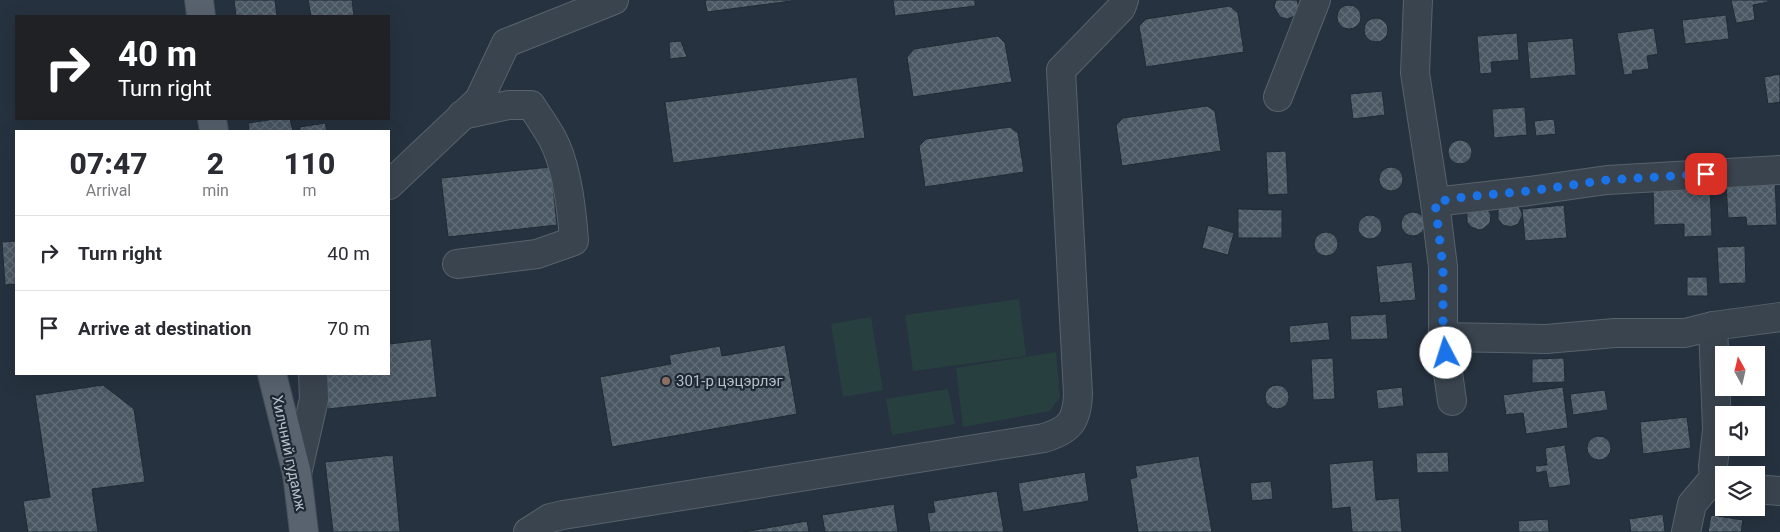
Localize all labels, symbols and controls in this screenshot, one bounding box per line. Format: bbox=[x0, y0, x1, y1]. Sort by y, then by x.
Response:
text: 40 m bbox=[118, 34, 197, 75]
icon: right bbox=[35, 35, 100, 100]
text: Turn right bbox=[118, 76, 212, 101]
text: 07:47 bbox=[70, 146, 148, 181]
text: 2 bbox=[207, 146, 224, 181]
text: 110 bbox=[283, 146, 335, 181]
pin bbox=[1685, 153, 1727, 195]
icon: arrive bbox=[1692, 160, 1720, 188]
text: Arrival bbox=[86, 181, 131, 200]
text: min bbox=[202, 181, 229, 200]
text: m bbox=[302, 181, 316, 200]
icon: right bbox=[35, 239, 63, 267]
text: Turn right bbox=[78, 242, 162, 265]
text: 40 m bbox=[327, 242, 370, 265]
icon: arrive bbox=[35, 314, 63, 342]
text: Arrive at destination bbox=[78, 317, 251, 340]
text: 70 m bbox=[327, 317, 370, 340]
position arrow bbox=[1419, 326, 1471, 378]
north arrow bbox=[1715, 346, 1765, 396]
map controls bbox=[1715, 346, 1765, 516]
place label: 301-р цэцэрлэг bbox=[676, 372, 784, 390]
marker: 301-р цэцэрлэг bbox=[660, 375, 672, 387]
street label: Хилчний гудамж bbox=[268, 394, 310, 513]
button: sound bbox=[1715, 406, 1765, 456]
button: layers bbox=[1715, 466, 1765, 516]

